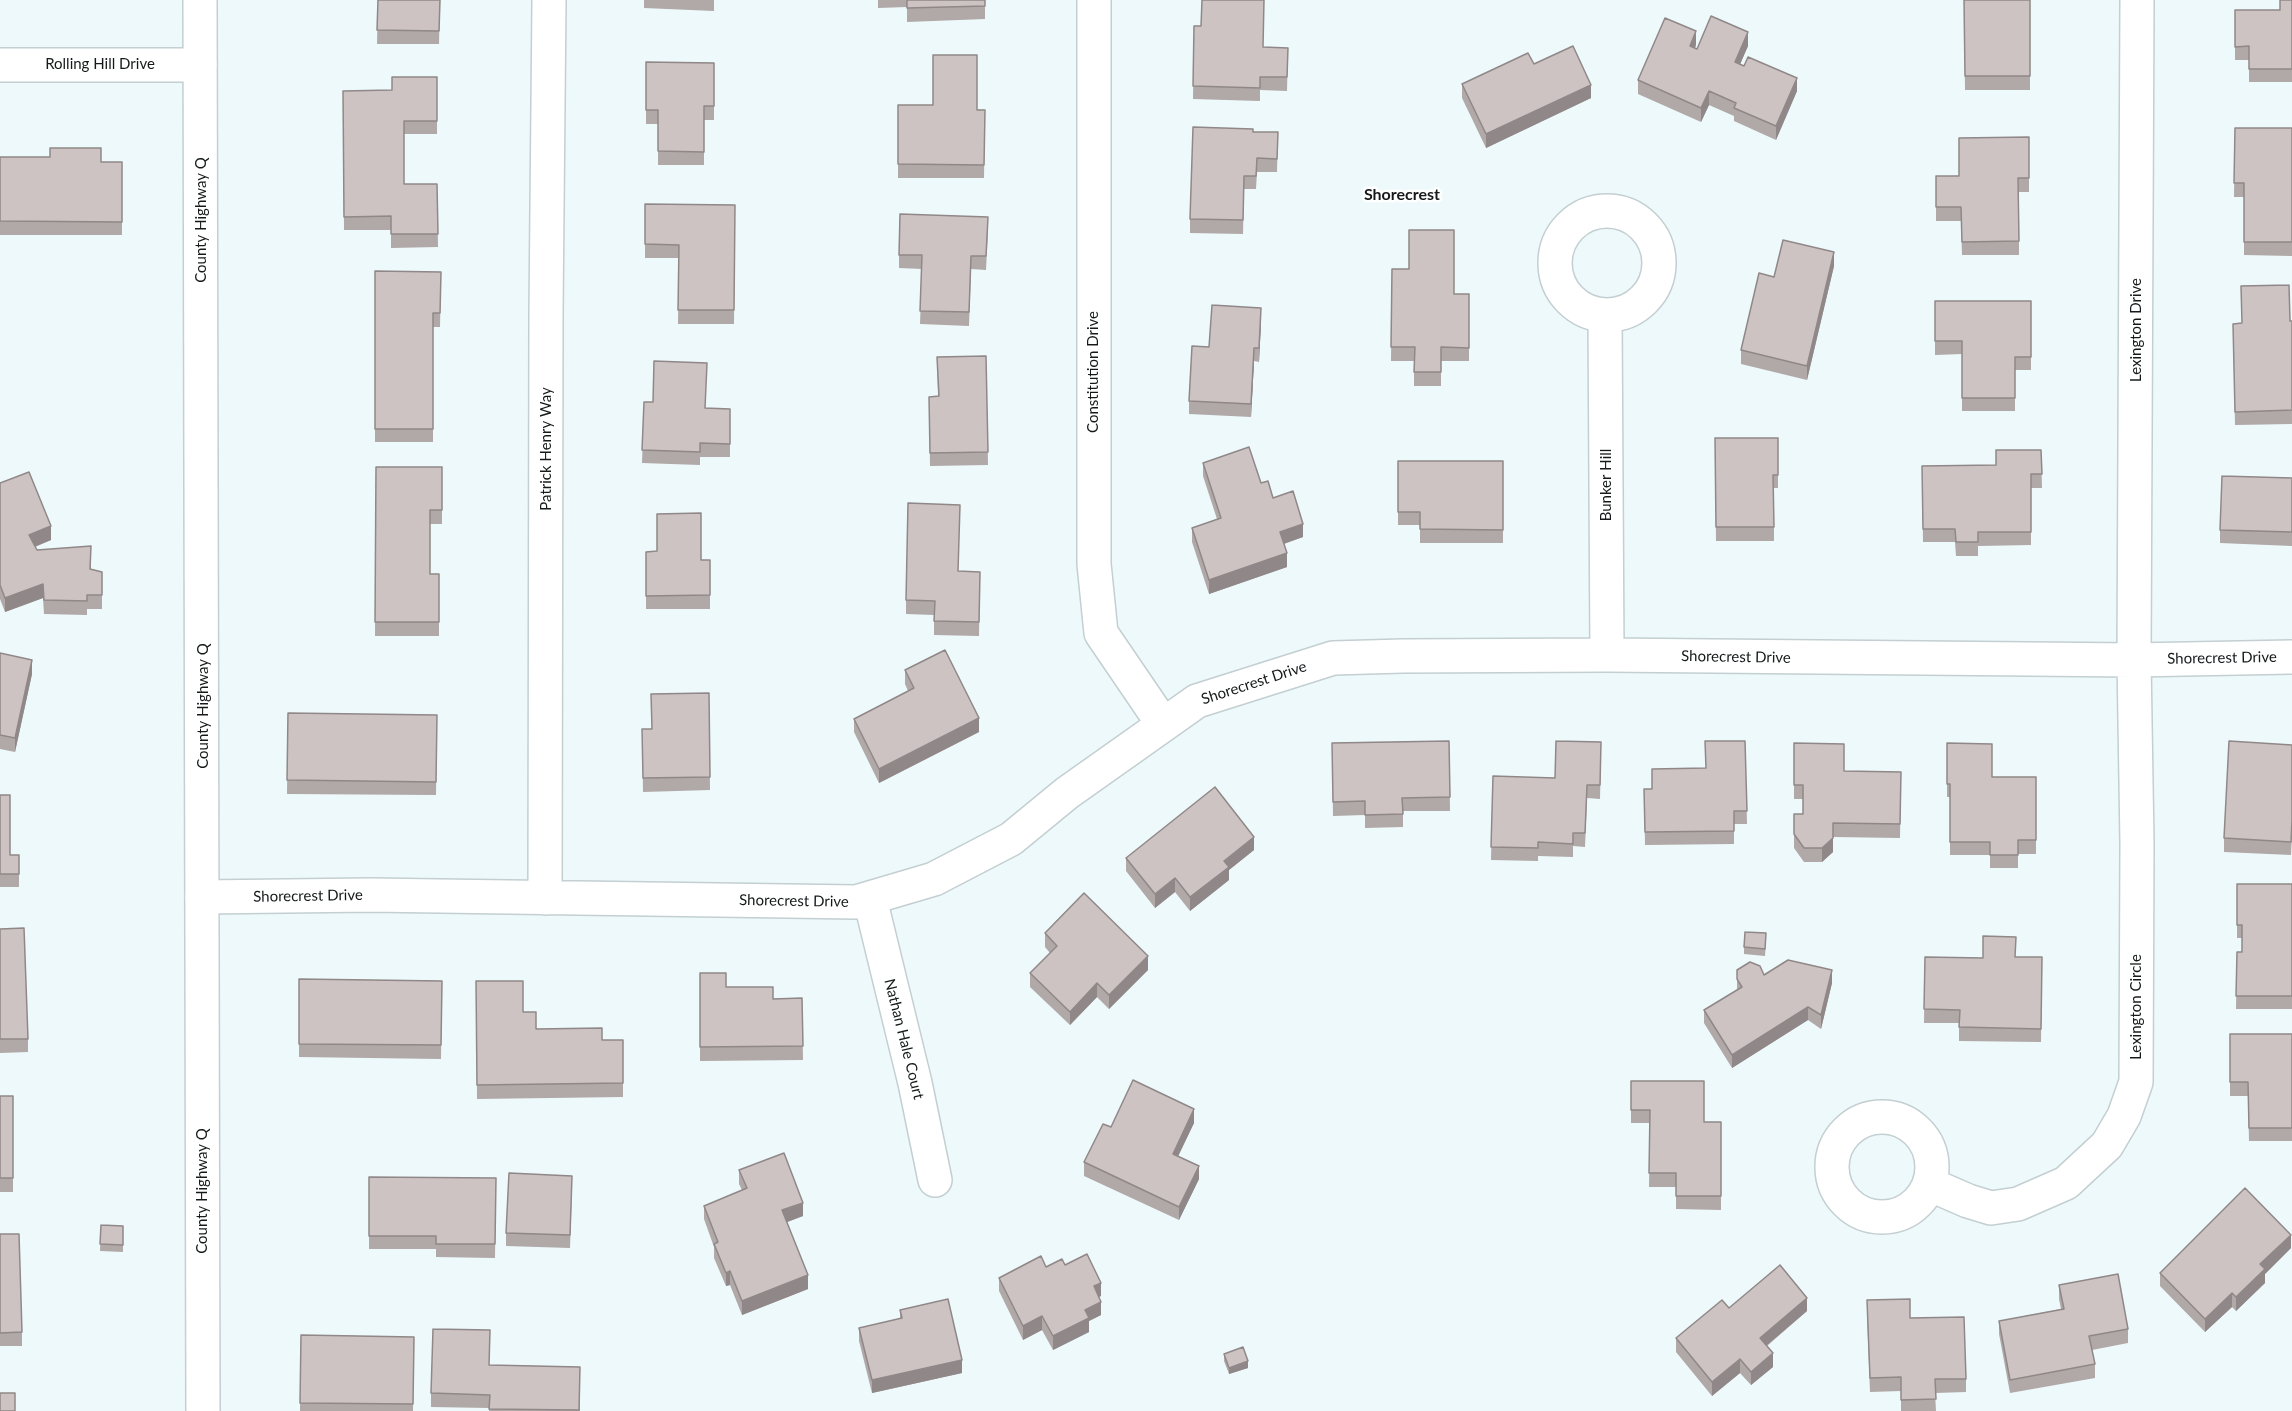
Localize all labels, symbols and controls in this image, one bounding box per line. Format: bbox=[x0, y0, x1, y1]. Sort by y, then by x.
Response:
street label: Rolling Hill Drive bbox=[45, 55, 155, 73]
street label: County Highway Q bbox=[192, 157, 210, 283]
district label: Shorecrest bbox=[1364, 185, 1440, 205]
street label: Lexington Drive bbox=[2127, 278, 2145, 382]
street label: Constitution Drive bbox=[1084, 311, 1102, 433]
street label: Patrick Henry Way bbox=[537, 387, 555, 511]
street label: Bunker Hill bbox=[1597, 449, 1615, 521]
street label: County Highway Q bbox=[194, 643, 212, 769]
street label: Shorecrest Drive bbox=[1681, 647, 1791, 667]
street label: Shorecrest Drive bbox=[2167, 648, 2277, 668]
street label: Shorecrest Drive bbox=[1199, 657, 1309, 709]
street label: Shorecrest Drive bbox=[253, 886, 363, 906]
street label: Shorecrest Drive bbox=[739, 891, 849, 911]
street label: Lexington Circle bbox=[2127, 954, 2145, 1060]
street label: Nathan Hale Court bbox=[880, 977, 928, 1101]
street label: County Highway Q bbox=[193, 1128, 211, 1254]

